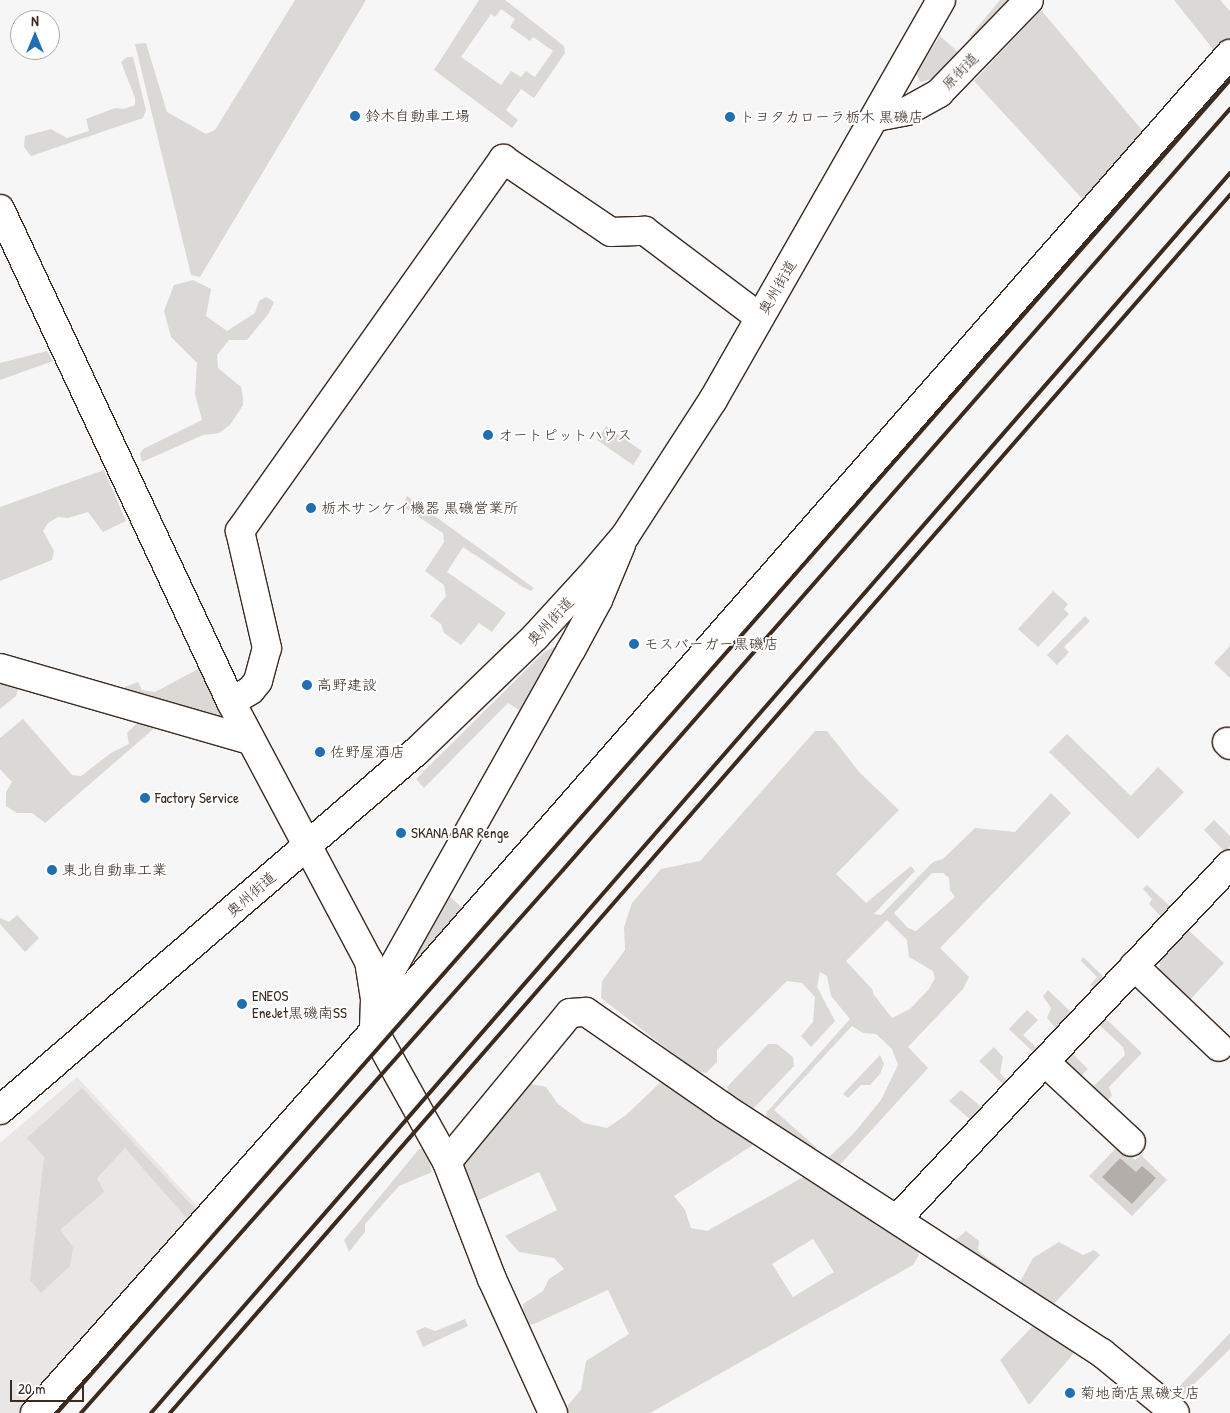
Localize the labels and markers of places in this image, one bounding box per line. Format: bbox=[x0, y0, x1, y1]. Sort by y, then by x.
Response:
place label: 鈴木自動車工場 bbox=[365, 107, 470, 125]
place label: トヨタカローラ栃木 黒磯店 bbox=[740, 108, 923, 126]
marker: 鈴木自動車工場 bbox=[349, 110, 361, 122]
marker: トヨタカローラ栃木 黒磯店 bbox=[724, 111, 736, 123]
place label: オートピットハウス bbox=[498, 426, 633, 444]
marker: オートピットハウス bbox=[482, 429, 494, 441]
place label: 栃木サンケイ機器 黒磯営業所 bbox=[321, 499, 519, 517]
marker: 栃木サンケイ機器 黒磯営業所 bbox=[305, 502, 317, 514]
place label: モスバーガー黒磯店 bbox=[644, 635, 779, 653]
marker: モスバーガー黒磯店 bbox=[628, 638, 640, 650]
place label: 高野建設 bbox=[317, 676, 377, 694]
marker: 高野建設 bbox=[301, 679, 313, 691]
place label: 佐野屋酒店 bbox=[330, 743, 405, 761]
marker: 佐野屋酒店 bbox=[314, 746, 326, 758]
place label: Factory Service bbox=[155, 789, 239, 807]
marker: Factory Service bbox=[139, 792, 151, 804]
place label: SKANA BAR Renge bbox=[411, 824, 509, 842]
marker: SKANA BAR Renge bbox=[395, 827, 407, 839]
place label: 東北自動車工業 bbox=[62, 861, 167, 879]
marker: 東北自動車工業 bbox=[46, 864, 58, 876]
place label: ENEOS EneJet黒磯南SS bbox=[252, 986, 347, 1021]
marker: ENEOS EneJet黒磯南SS bbox=[236, 998, 248, 1010]
place label: 菊地商店黒磯支店 bbox=[1080, 1384, 1200, 1402]
marker: 菊地商店黒磯支店 bbox=[1064, 1387, 1076, 1399]

